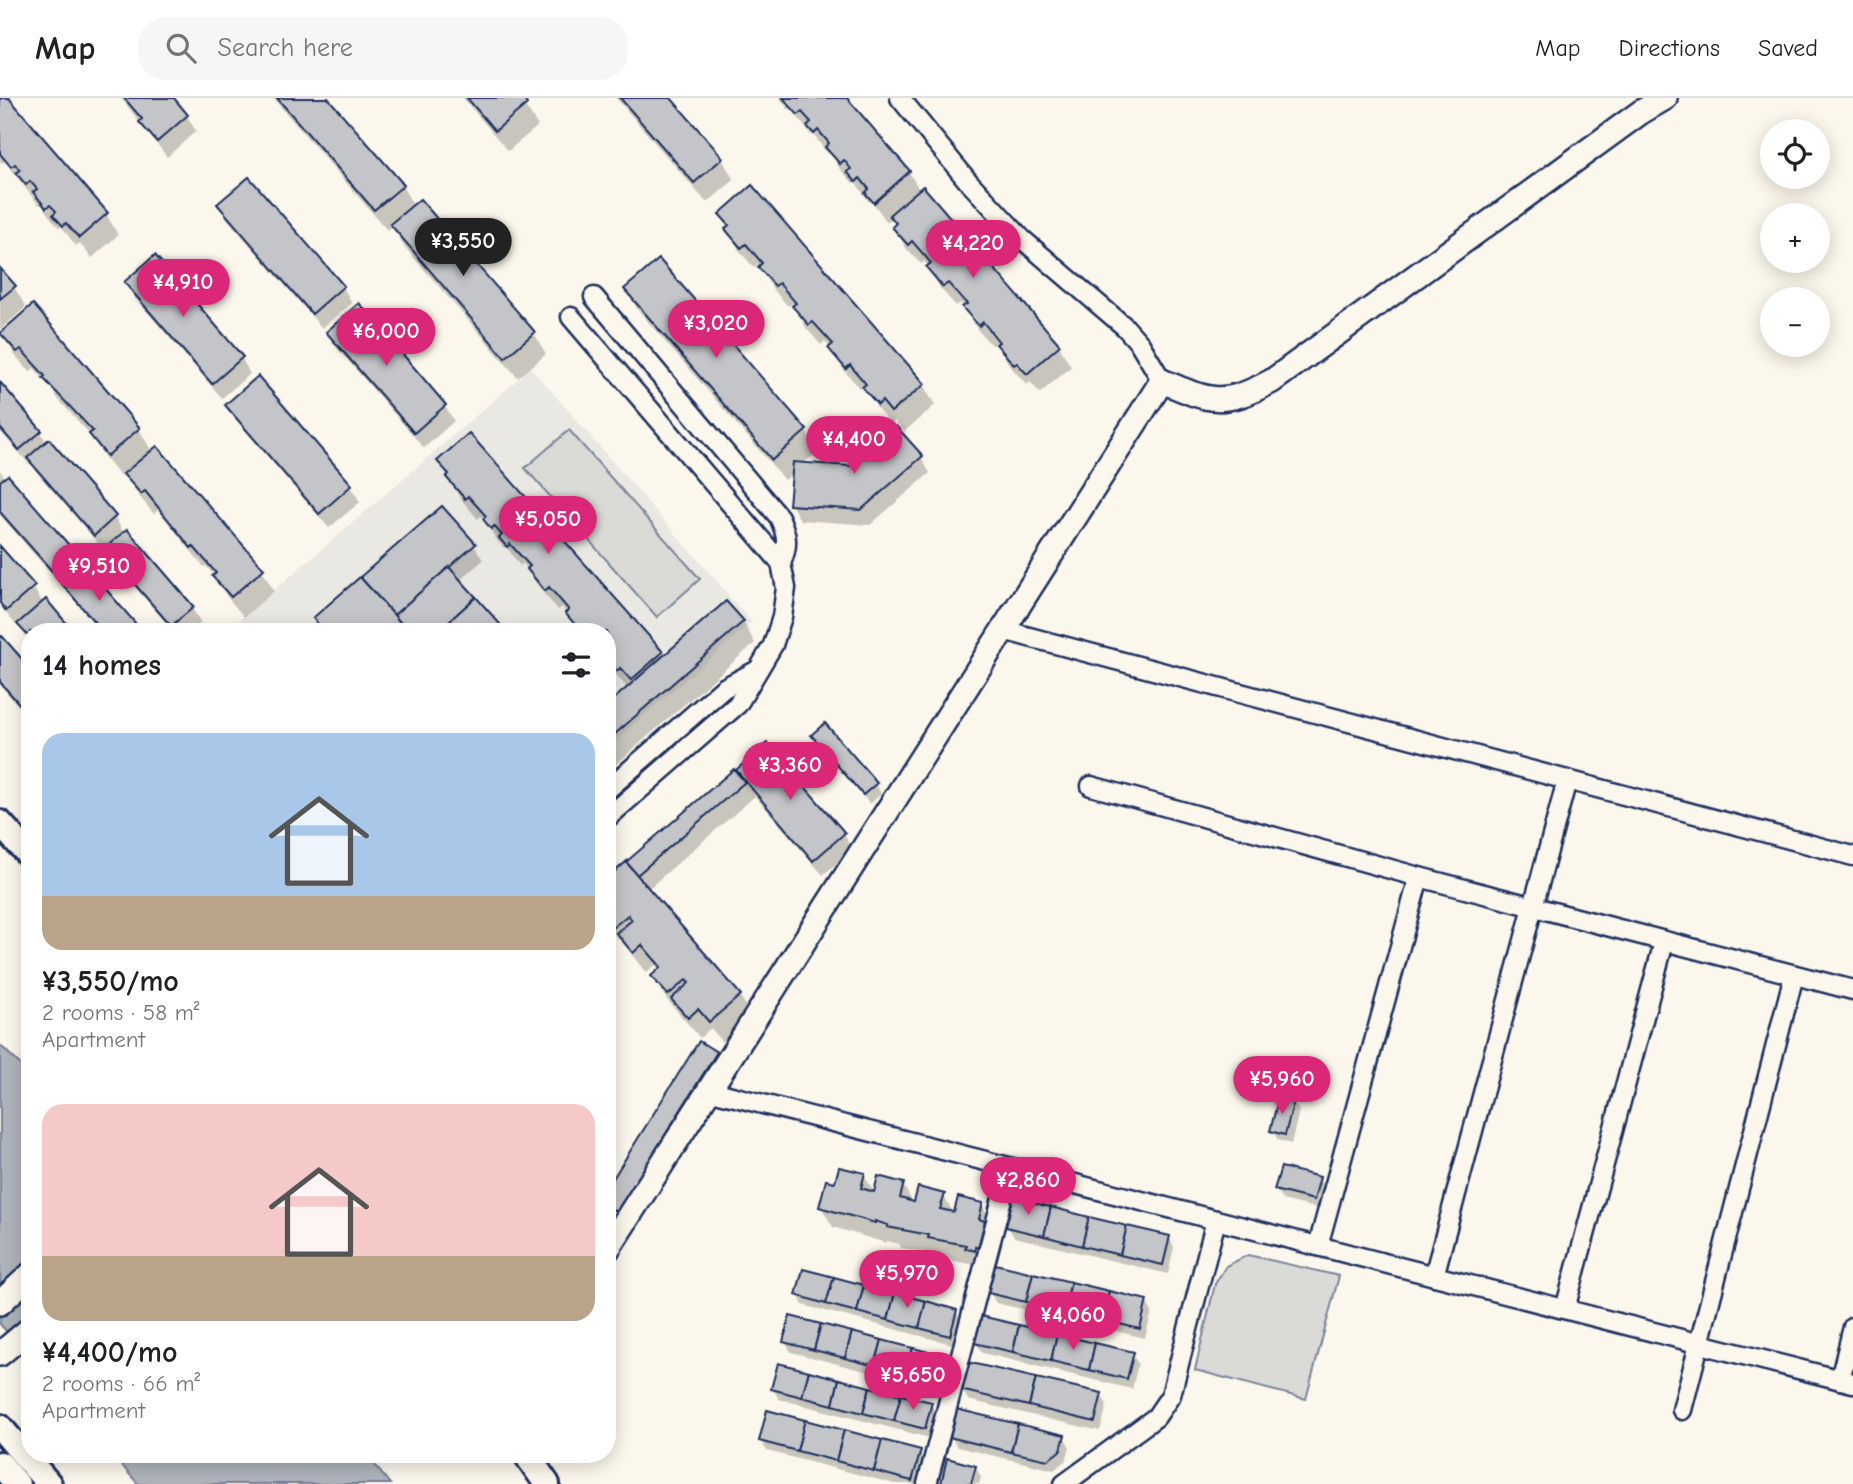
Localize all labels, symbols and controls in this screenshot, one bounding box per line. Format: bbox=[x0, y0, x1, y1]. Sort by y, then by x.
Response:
search box bbox=[138, 17, 628, 80]
text: Map bbox=[35, 29, 96, 67]
icon: search bbox=[162, 29, 200, 67]
text: Search here bbox=[218, 33, 353, 63]
text: Map bbox=[1535, 34, 1581, 62]
text: Directions bbox=[1619, 34, 1720, 62]
text: Saved bbox=[1758, 34, 1818, 62]
map controls bbox=[1760, 119, 1830, 357]
button: locate bbox=[1760, 119, 1830, 189]
button: + bbox=[1760, 203, 1830, 273]
pin: ¥3,550 bbox=[406, 218, 520, 278]
pin: ¥4,220 bbox=[916, 220, 1030, 280]
text: ¥3,550 bbox=[431, 227, 495, 254]
text: ¥4,220 bbox=[942, 229, 1004, 256]
pin: ¥4,910 bbox=[126, 260, 240, 319]
text: ¥4,910 bbox=[153, 268, 213, 295]
button: − bbox=[1760, 287, 1830, 357]
pin: ¥3,020 bbox=[659, 300, 773, 360]
pin: ¥6,000 bbox=[329, 308, 443, 368]
text: ¥3,020 bbox=[684, 309, 748, 336]
text: ¥6,000 bbox=[352, 317, 420, 344]
pin: ¥4,400 bbox=[797, 416, 911, 476]
text: ¥4,400 bbox=[822, 425, 886, 452]
pin: ¥5,050 bbox=[491, 496, 605, 556]
text: ¥5,050 bbox=[515, 505, 581, 532]
pin: ¥9,510 bbox=[42, 544, 156, 603]
text: ¥9,510 bbox=[68, 552, 130, 579]
icon: filters bbox=[557, 646, 595, 684]
text: 14 homes bbox=[42, 648, 161, 683]
pin: ¥3,360 bbox=[733, 742, 847, 802]
text: ¥3,360 bbox=[758, 751, 822, 778]
icon: home bbox=[256, 778, 382, 904]
text: ¥3,550/mo bbox=[42, 964, 179, 999]
text: 2 rooms · 58 m² bbox=[42, 999, 200, 1026]
text: Apartment bbox=[42, 1026, 145, 1053]
pin: ¥5,960 bbox=[1225, 1056, 1339, 1116]
text: ¥5,960 bbox=[1249, 1065, 1315, 1092]
icon: home bbox=[256, 1149, 382, 1275]
pin: ¥2,860 bbox=[971, 1158, 1085, 1217]
text: ¥2,860 bbox=[996, 1166, 1060, 1193]
pin: ¥5,970 bbox=[850, 1250, 964, 1310]
text: ¥5,970 bbox=[875, 1259, 939, 1286]
pin: ¥4,060 bbox=[1016, 1292, 1130, 1352]
text: ¥4,060 bbox=[1041, 1301, 1105, 1328]
text: ¥4,400/mo bbox=[42, 1335, 177, 1370]
pin: ¥5,650 bbox=[856, 1352, 970, 1412]
text: ¥5,650 bbox=[880, 1361, 946, 1388]
text: 2 rooms · 66 m² bbox=[42, 1370, 200, 1397]
text: Apartment bbox=[42, 1397, 145, 1424]

